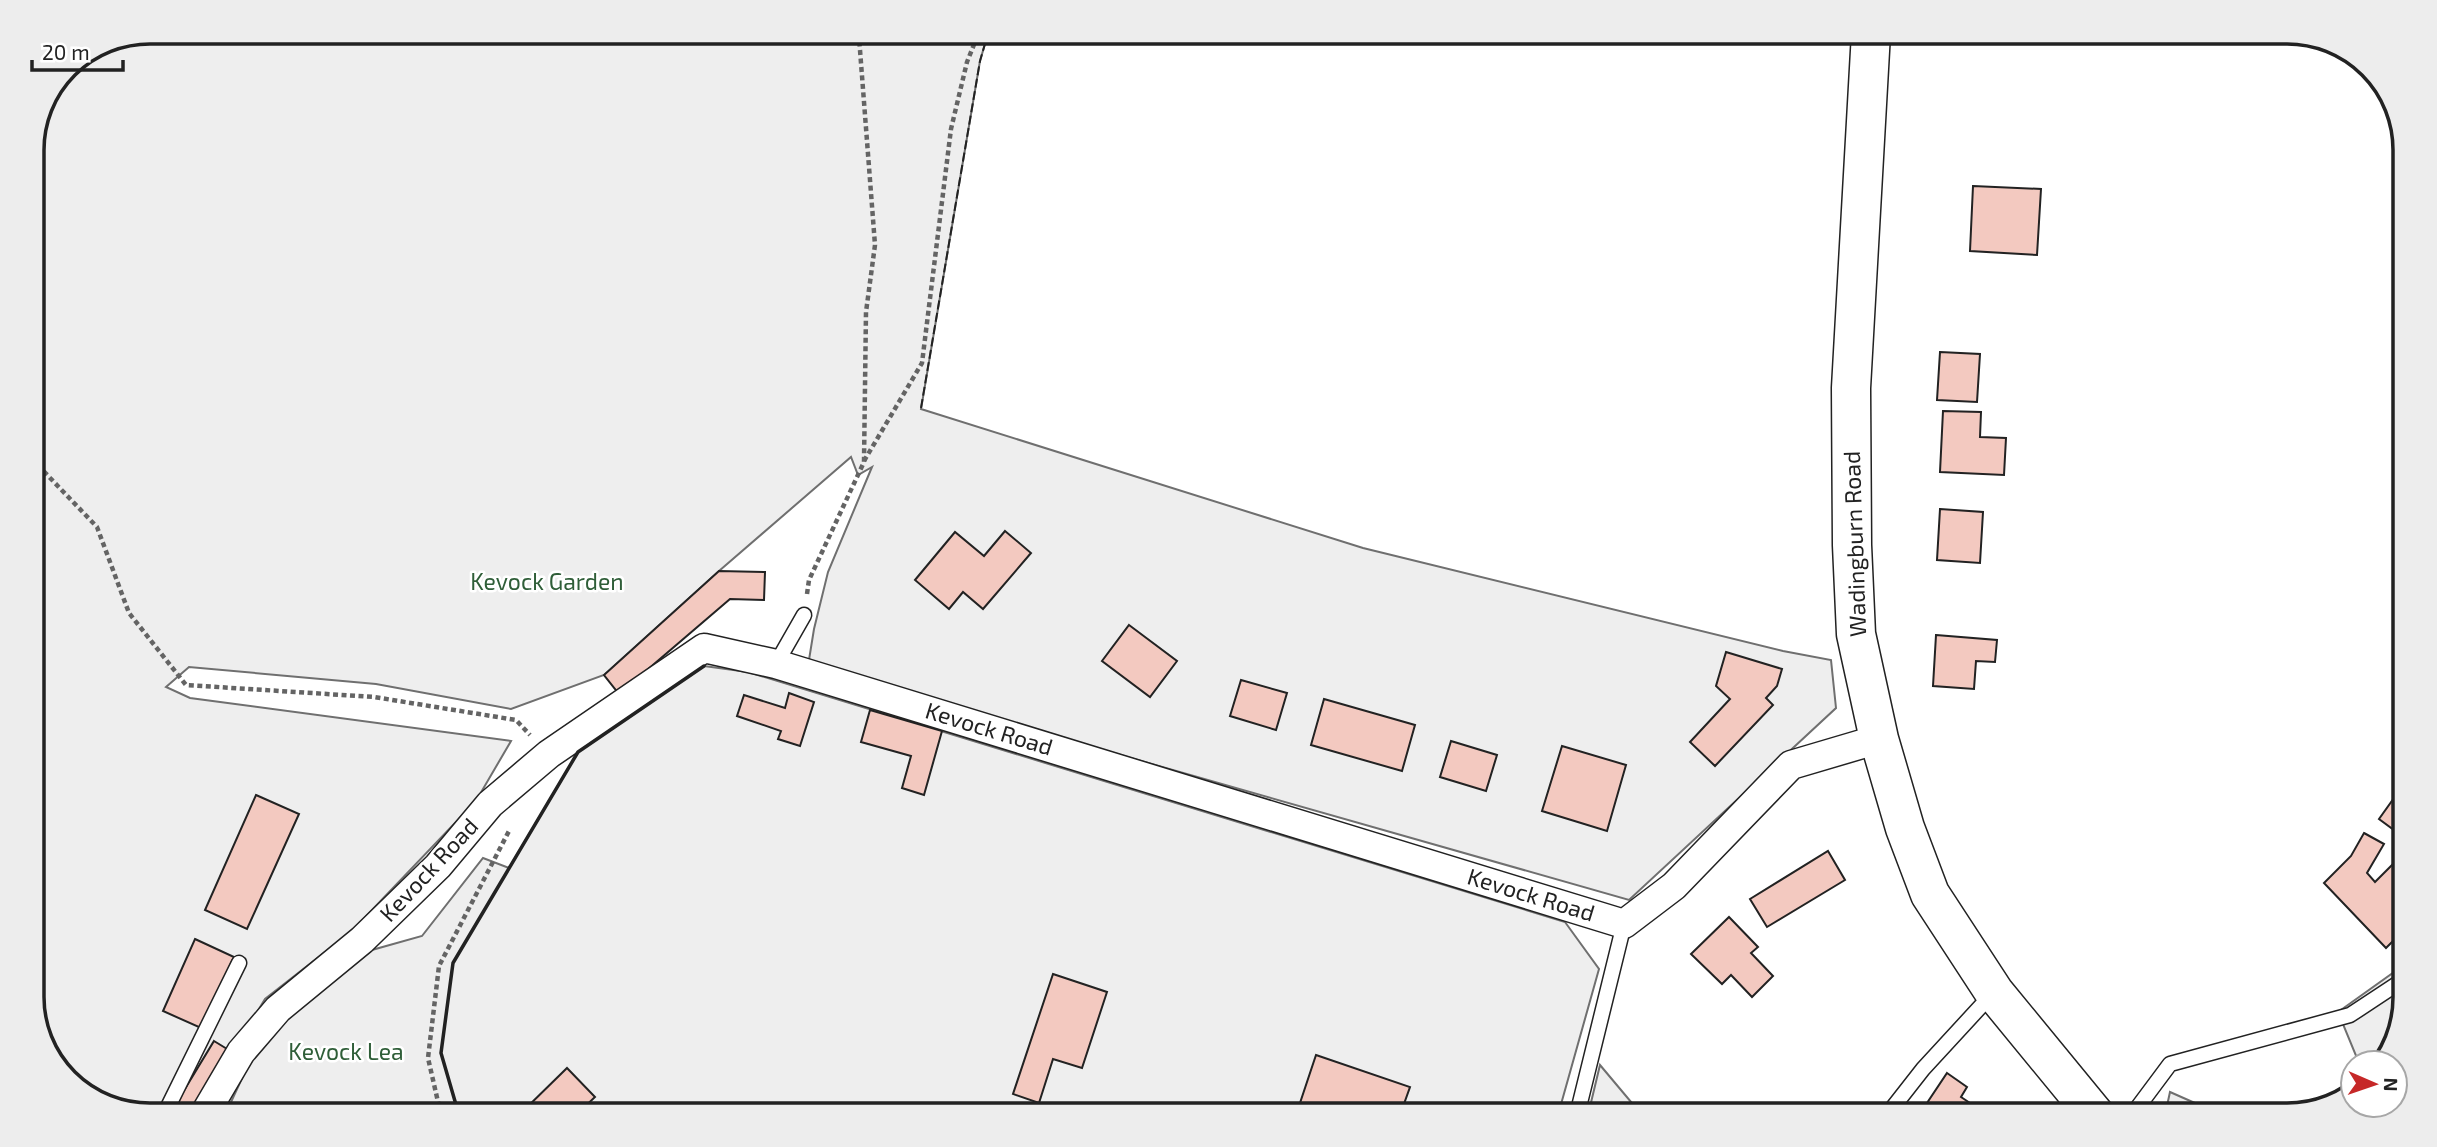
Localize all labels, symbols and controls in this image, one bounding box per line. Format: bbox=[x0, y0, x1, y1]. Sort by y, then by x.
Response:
scale bar bbox=[32, 28, 122, 72]
text: 20 m bbox=[42, 39, 90, 64]
street label: Wadingburn Road bbox=[1837, 451, 1871, 638]
park label: Kevock Garden bbox=[470, 567, 624, 595]
street label: Kevock Road bbox=[922, 695, 1056, 761]
street label: Kevock Road bbox=[373, 812, 483, 927]
street label: Kevock Road bbox=[1464, 861, 1598, 927]
park label: Kevock Lea bbox=[288, 1037, 404, 1065]
north arrow bbox=[2339, 1049, 2409, 1119]
text: N bbox=[2380, 1077, 2403, 1092]

